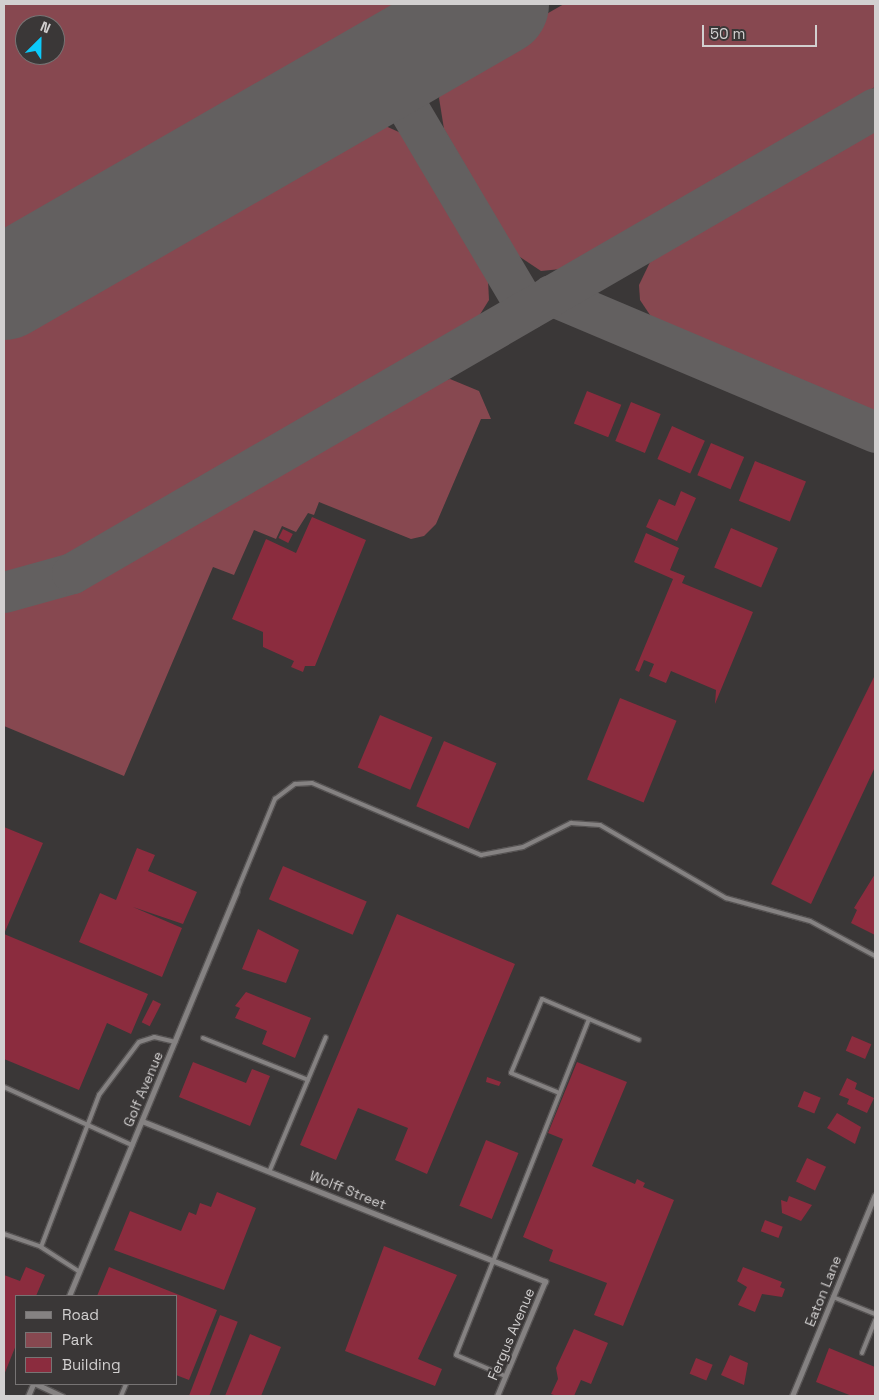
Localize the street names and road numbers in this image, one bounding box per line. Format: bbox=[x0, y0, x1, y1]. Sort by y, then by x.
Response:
street label: Golf Avenue bbox=[120, 1049, 166, 1129]
street label: Wolff Street bbox=[307, 1167, 389, 1213]
street label: Eaton Lane bbox=[801, 1253, 845, 1329]
street label: Fergus Avenue bbox=[484, 1285, 538, 1383]

